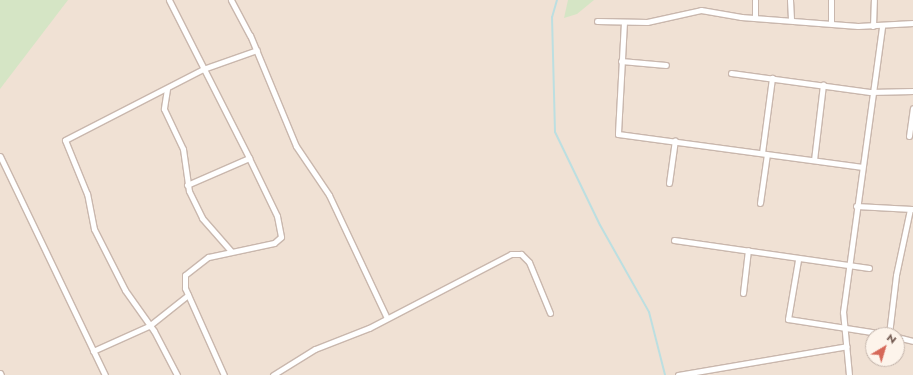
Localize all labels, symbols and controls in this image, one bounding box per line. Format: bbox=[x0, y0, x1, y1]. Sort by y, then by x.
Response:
north arrow bbox=[865, 327, 905, 367]
text: N bbox=[883, 329, 900, 347]

